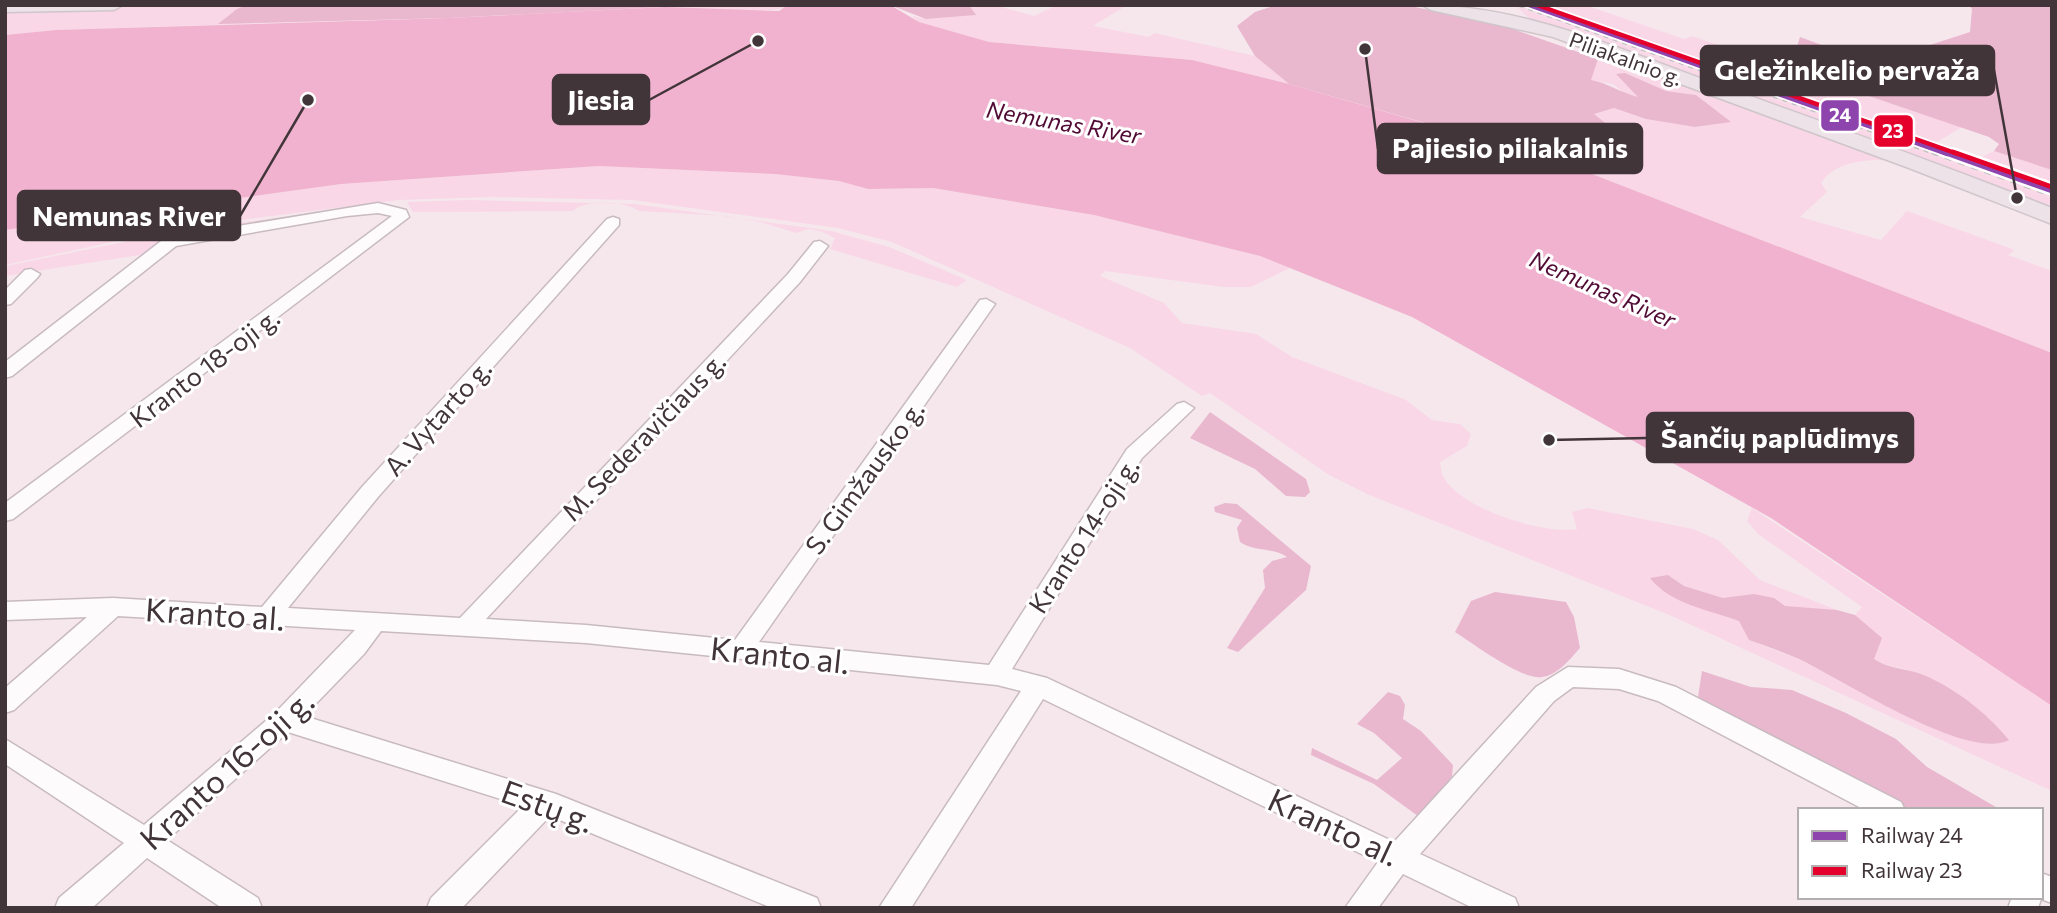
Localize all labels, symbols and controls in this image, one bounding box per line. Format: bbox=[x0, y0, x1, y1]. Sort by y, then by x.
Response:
street label: Piliakalnio g. bbox=[1566, 26, 1686, 90]
callout: Geležinkelio pervaža bbox=[1701, 46, 1994, 95]
text: Geležinkelio pervaža bbox=[1714, 52, 1980, 86]
callout: Jiesia bbox=[553, 75, 649, 124]
text: Jiesia bbox=[567, 82, 635, 116]
water label: Nemunas River bbox=[984, 95, 1144, 150]
line badge: 24 bbox=[1820, 99, 1860, 132]
text: 24 bbox=[1829, 103, 1851, 126]
line badge: 23 bbox=[1873, 114, 1914, 148]
text: 23 bbox=[1882, 119, 1904, 142]
callout: Pajiesio piliakalnis bbox=[1378, 124, 1642, 173]
text: Pajiesio piliakalnis bbox=[1392, 130, 1628, 164]
callout: Nemunas River bbox=[18, 191, 240, 240]
text: Nemunas River bbox=[32, 198, 226, 232]
water label: Nemunas River bbox=[1526, 244, 1681, 334]
street label: Kranto 18-oji g. bbox=[123, 301, 285, 433]
street label: M. Sederavičiaus g. bbox=[555, 345, 731, 527]
street label: A. Vytarto g. bbox=[377, 353, 497, 481]
street label: S. Gimžausko g. bbox=[798, 394, 930, 560]
callout: Šančių paplūdimys bbox=[1647, 413, 1913, 462]
text: Šančių paplūdimys bbox=[1661, 420, 1899, 454]
street label: Kranto 14-oji g. bbox=[1021, 452, 1145, 618]
street label: Kranto al. bbox=[144, 588, 286, 638]
street label: Kranto al. bbox=[709, 627, 851, 681]
street label: Kranto 16-oji g. bbox=[131, 680, 321, 858]
street label: Estų g. bbox=[496, 770, 600, 840]
street label: Kranto al. bbox=[1262, 778, 1406, 874]
legend bbox=[1798, 808, 2043, 899]
text: Railway 24 bbox=[1861, 822, 1963, 847]
text: Railway 23 bbox=[1861, 857, 1963, 882]

